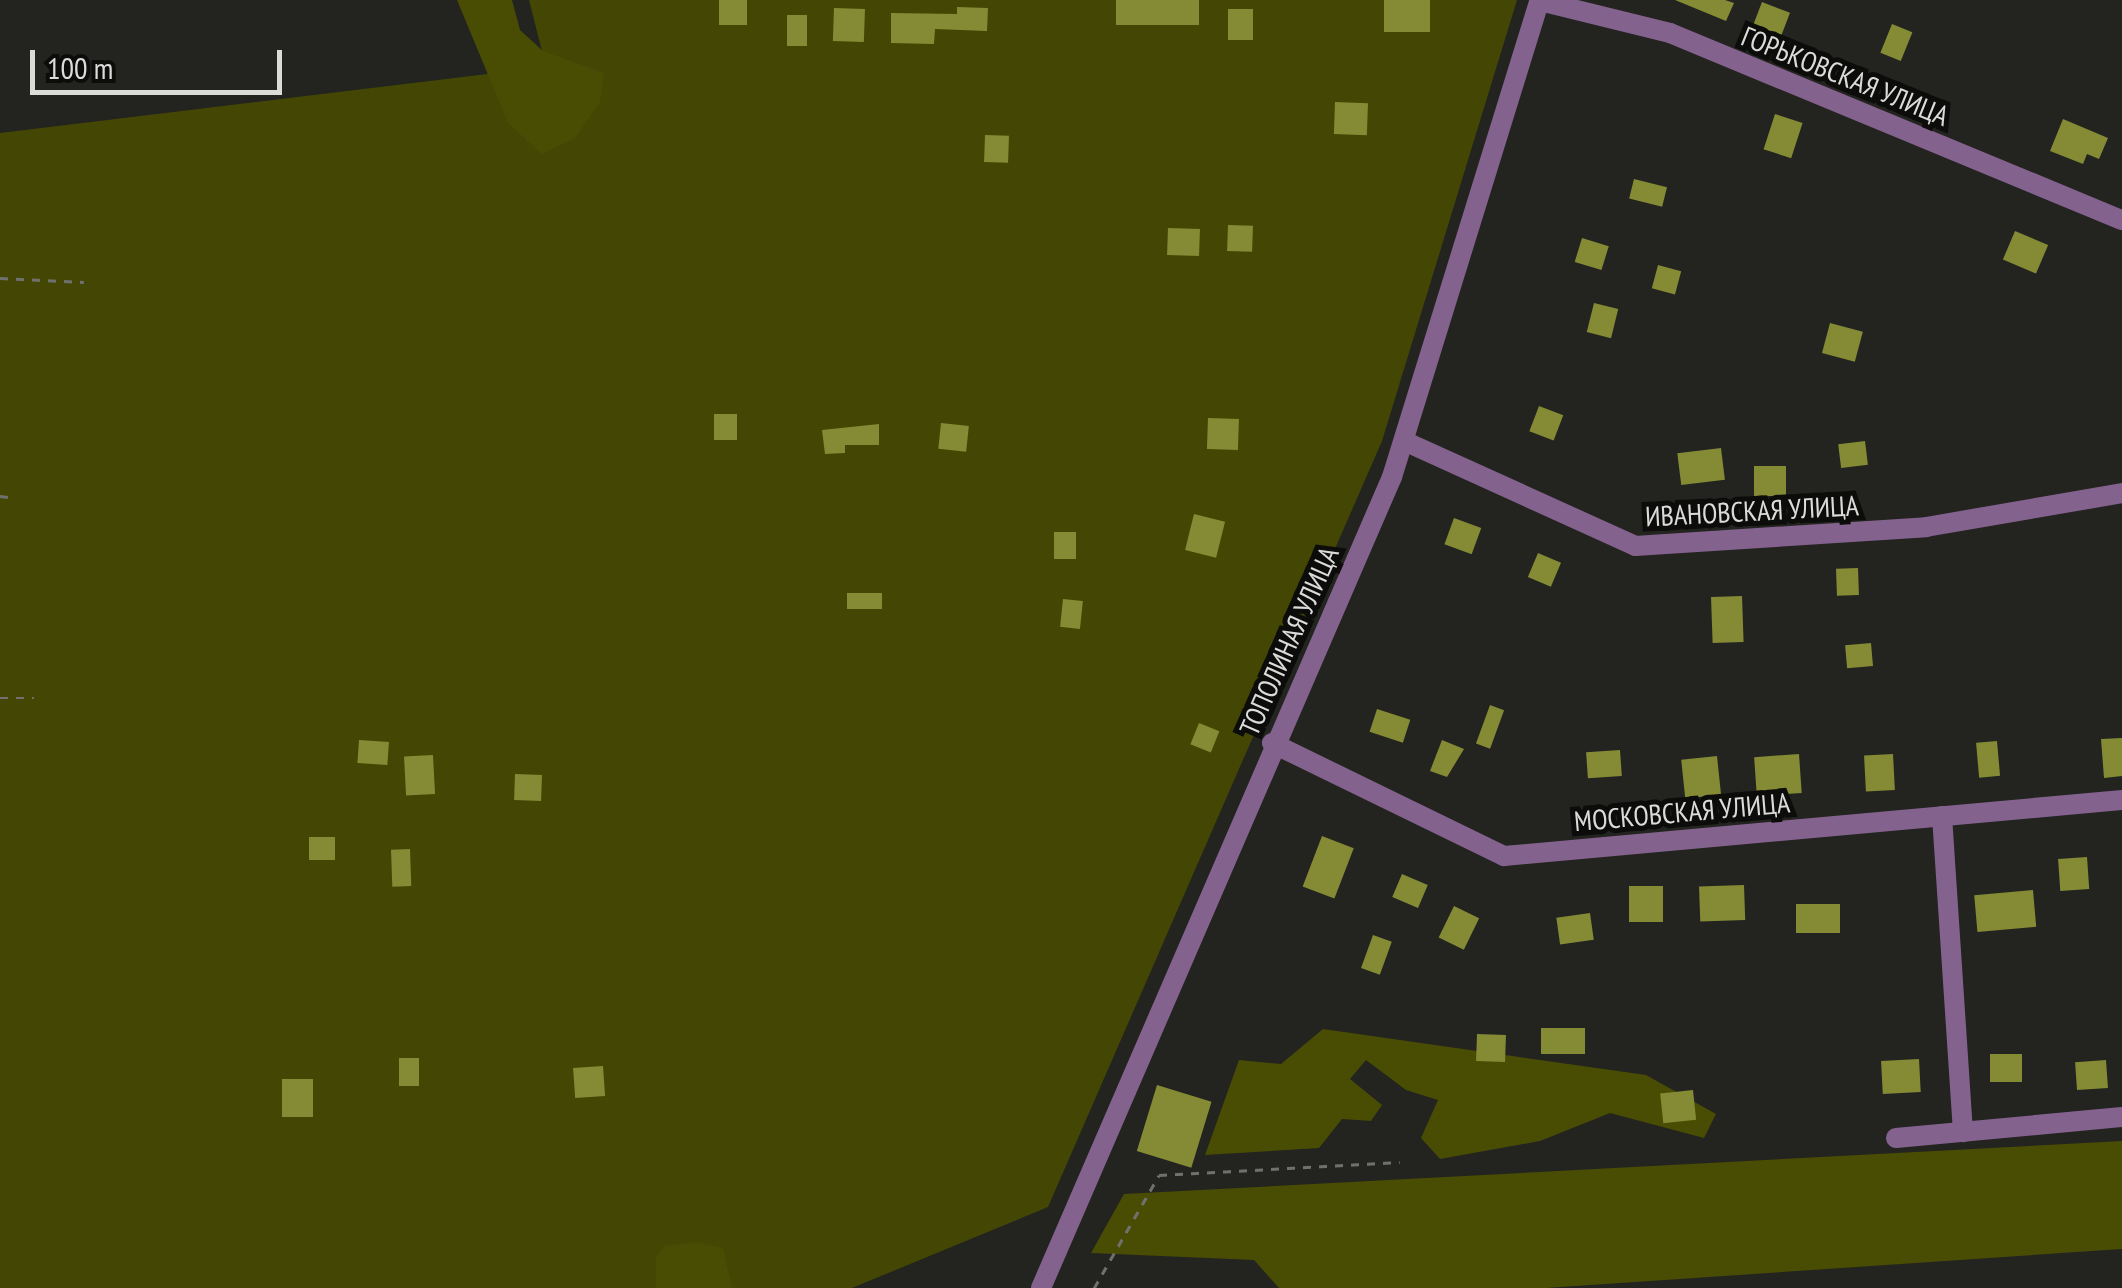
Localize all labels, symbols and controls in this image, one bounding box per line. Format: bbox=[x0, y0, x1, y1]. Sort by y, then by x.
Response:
street label: ГОРЬКОВСКАЯ УЛИЦА bbox=[1736, 19, 1954, 133]
scale bar bbox=[35, 30, 288, 92]
text: 100 m bbox=[47, 48, 113, 87]
street label: ИВАНОВСКАЯ УЛИЦА bbox=[1644, 489, 1860, 533]
street label: ТОПОЛИНАЯ УЛИЦА bbox=[1232, 541, 1346, 741]
street label: МОСКОВСКАЯ УЛИЦА bbox=[1572, 786, 1792, 838]

